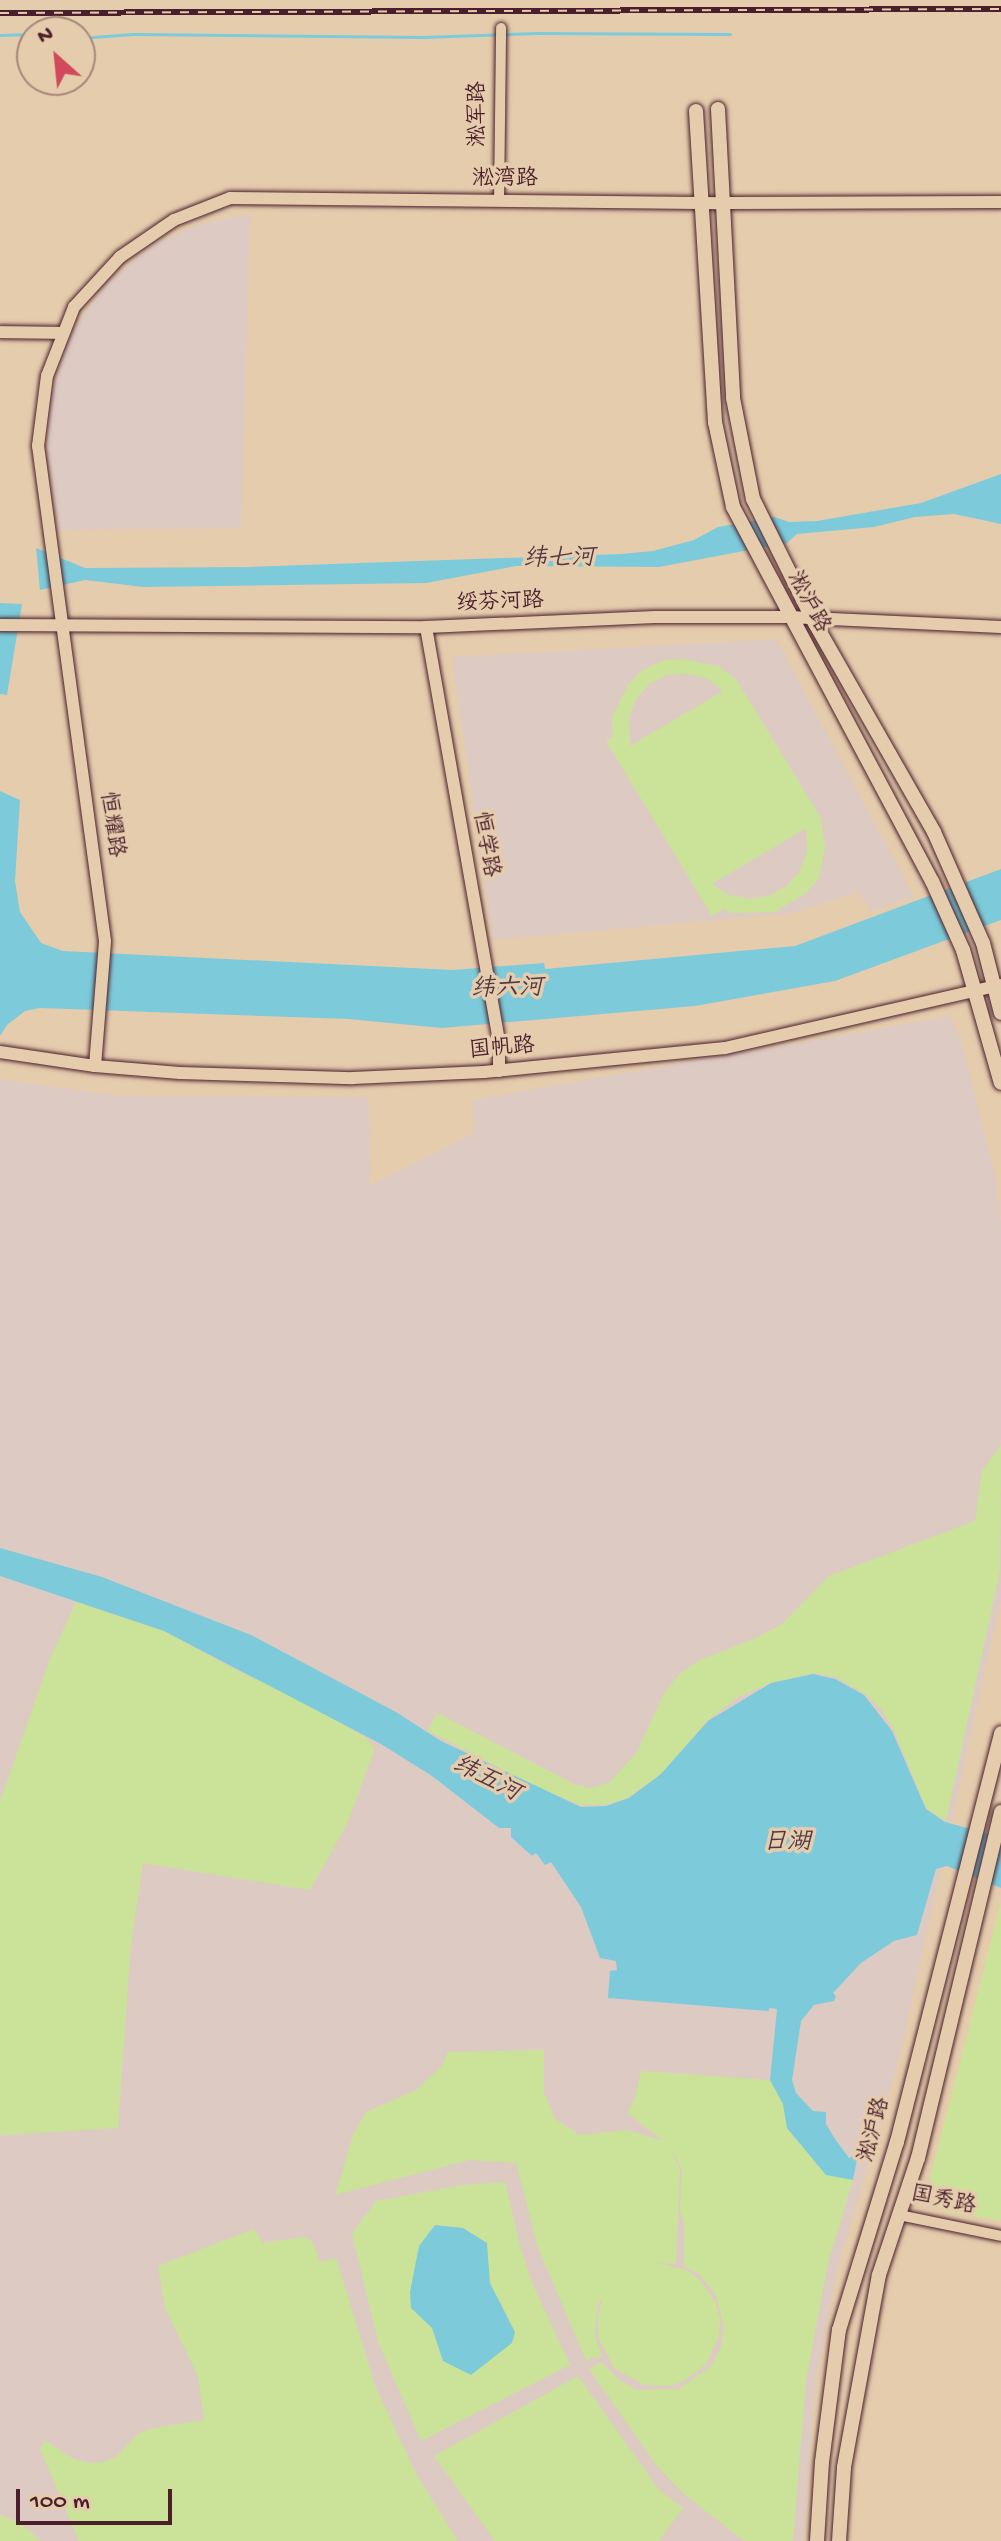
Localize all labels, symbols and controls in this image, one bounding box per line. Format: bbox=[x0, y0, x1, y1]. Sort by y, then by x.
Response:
north arrow bbox=[16, 16, 96, 96]
text: N bbox=[34, 22, 58, 51]
street label: 淞军路 bbox=[467, 81, 493, 147]
street label: 淞湾路 bbox=[472, 168, 538, 194]
water label: 纬七河 bbox=[523, 545, 595, 575]
street label: 淞沪路 bbox=[780, 568, 834, 638]
street label: 绥芬河路 bbox=[456, 589, 544, 619]
street label: 恒耀路 bbox=[92, 790, 128, 860]
street label: 恒学路 bbox=[465, 810, 503, 880]
water label: 纬六河 bbox=[471, 975, 543, 1005]
street label: 国帆路 bbox=[468, 1034, 536, 1066]
water label: 纬五河 bbox=[447, 1751, 525, 1809]
water label: 日湖 bbox=[763, 1830, 811, 1858]
street label: 淞沪路 bbox=[855, 2095, 897, 2165]
street label: 国秀路 bbox=[908, 2182, 978, 2222]
scale bar bbox=[20, 2473, 176, 2523]
text: 100 m bbox=[30, 2488, 90, 2517]

